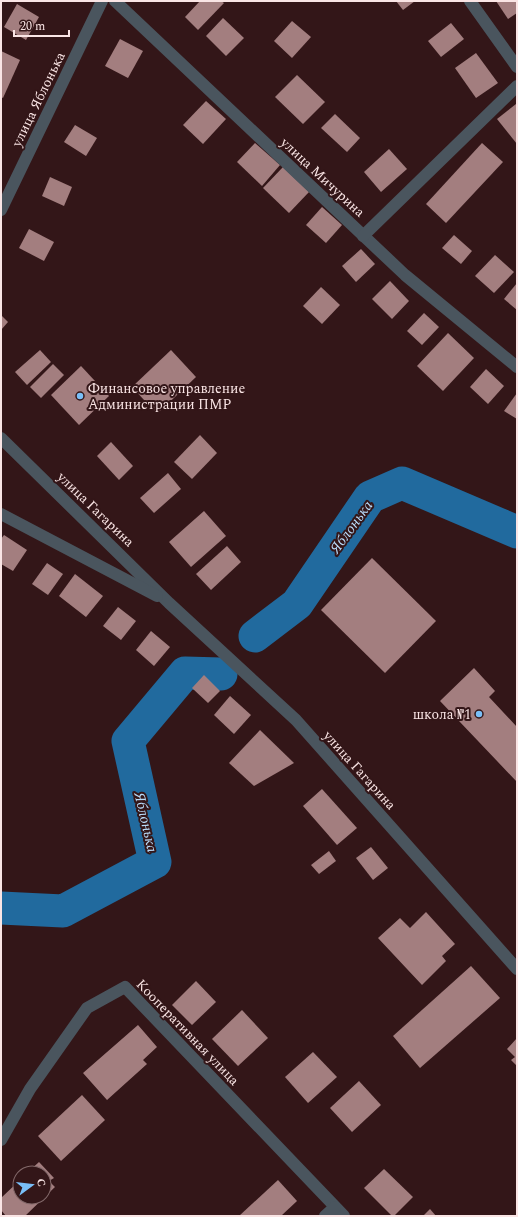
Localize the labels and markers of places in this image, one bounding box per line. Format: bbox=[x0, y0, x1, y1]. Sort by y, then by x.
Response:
place label: Финансовое управление Администрации ПМР bbox=[88, 378, 245, 415]
marker: Финансовое управление Администрации ПМР bbox=[75, 391, 85, 401]
place label: школа №1 bbox=[413, 704, 471, 725]
marker: школа №1 bbox=[474, 709, 484, 719]

